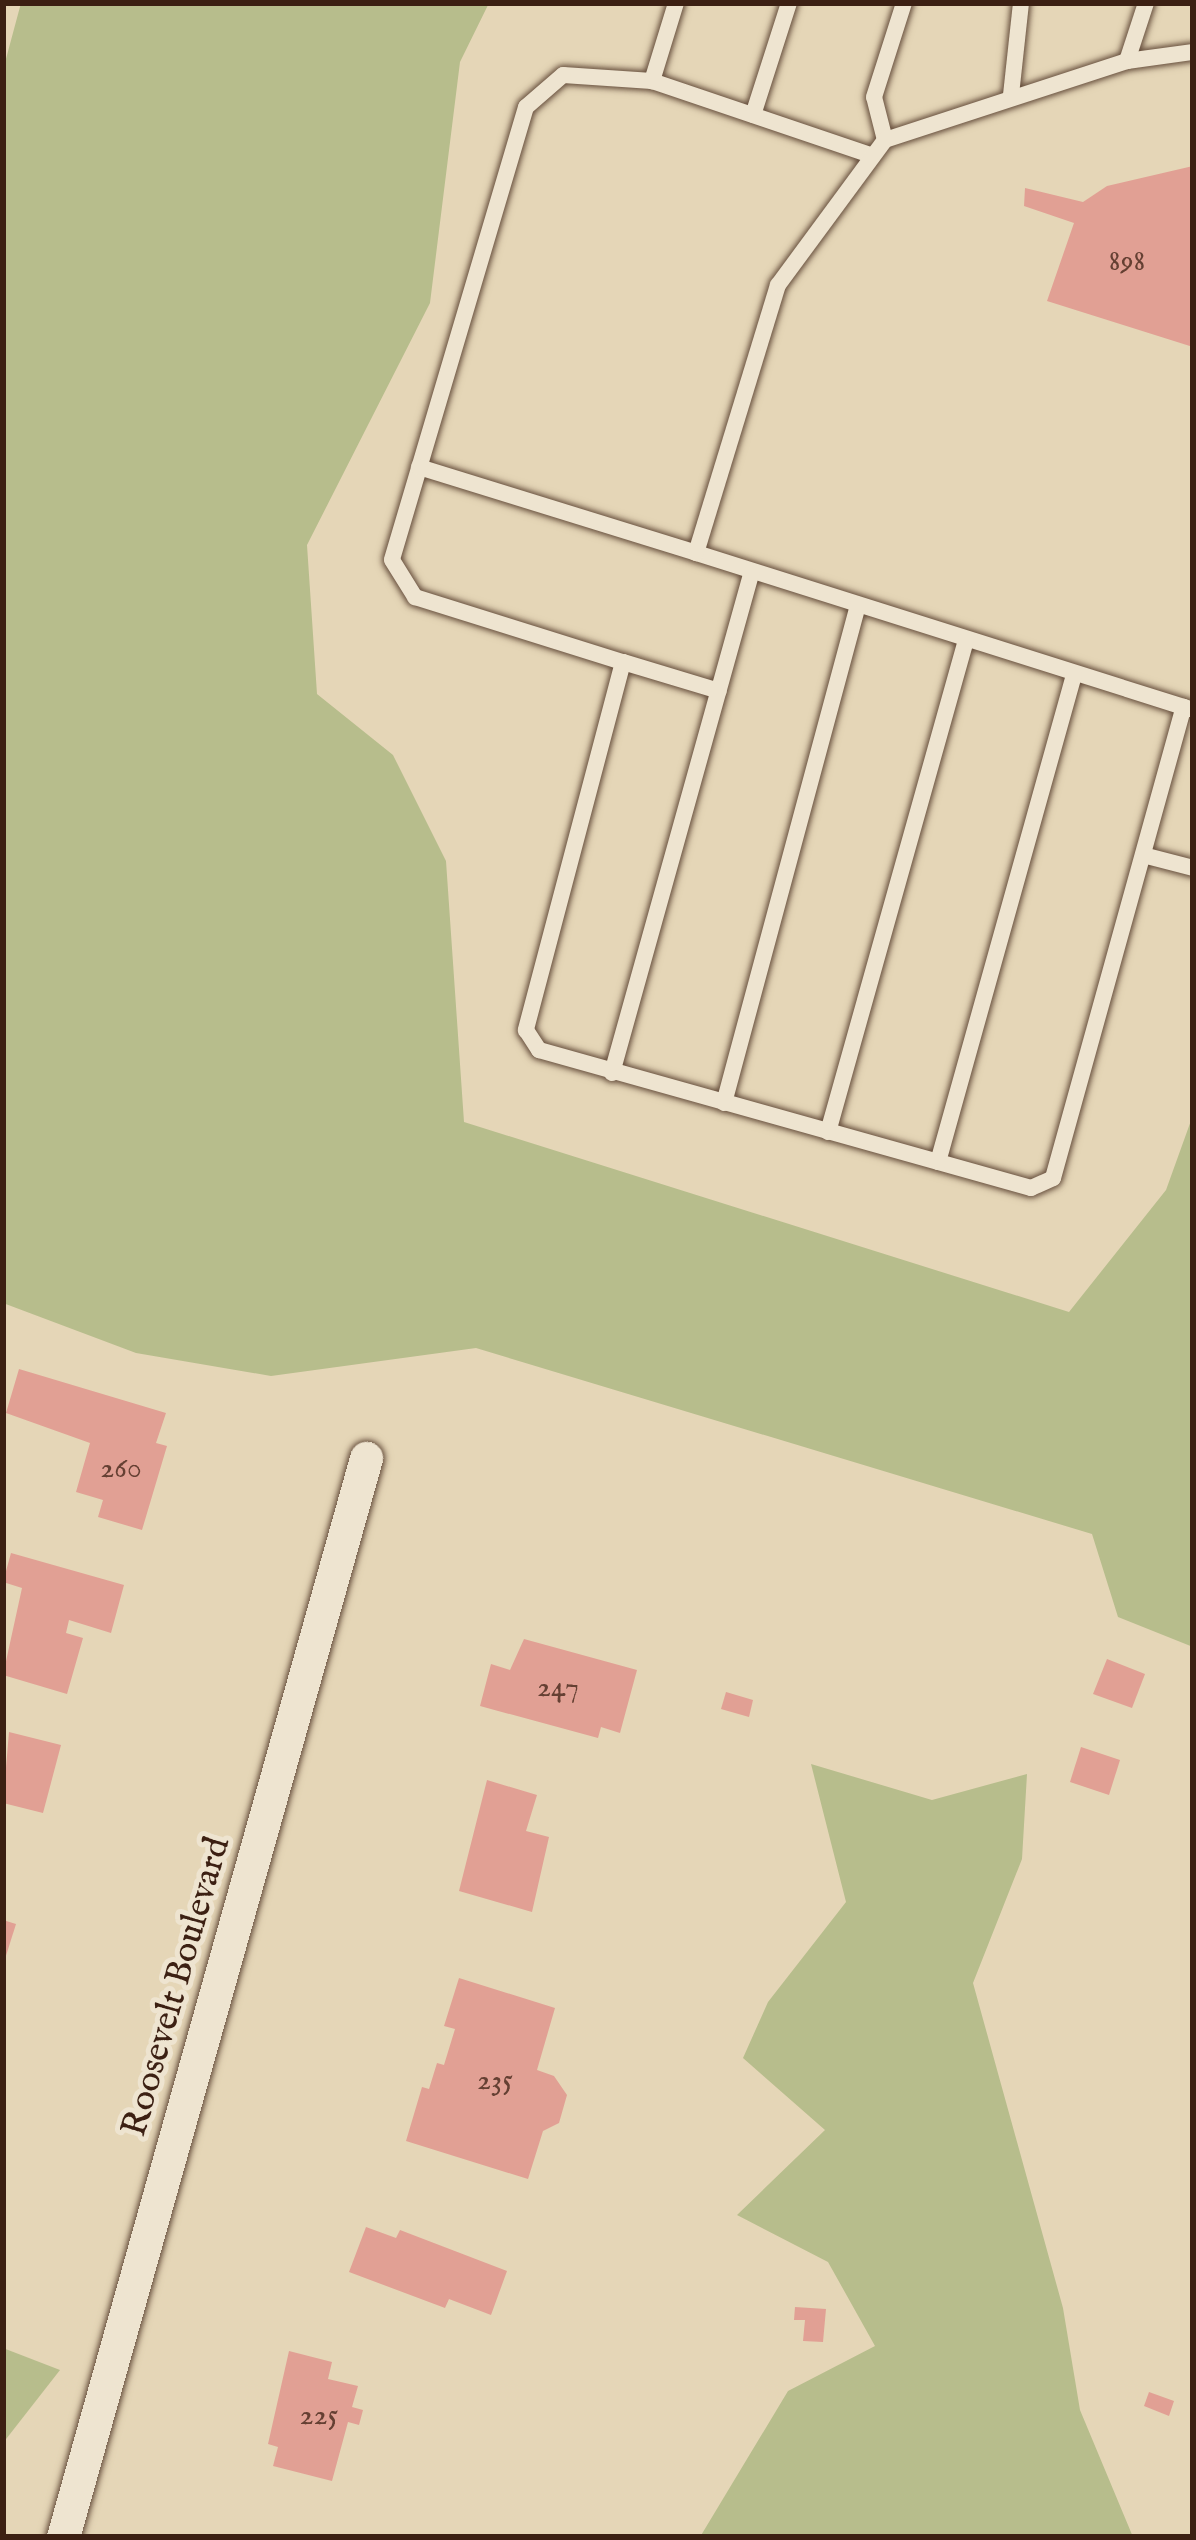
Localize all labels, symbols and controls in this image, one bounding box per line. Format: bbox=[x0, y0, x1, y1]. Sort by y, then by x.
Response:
house number: 898 bbox=[1109, 244, 1145, 280]
house number: 260 bbox=[100, 1451, 142, 1487]
house number: 247 bbox=[537, 1670, 579, 1706]
street label: Roosevelt Boulevard bbox=[114, 1832, 240, 2142]
house number: 235 bbox=[477, 2063, 513, 2099]
house number: 225 bbox=[300, 2398, 338, 2434]

